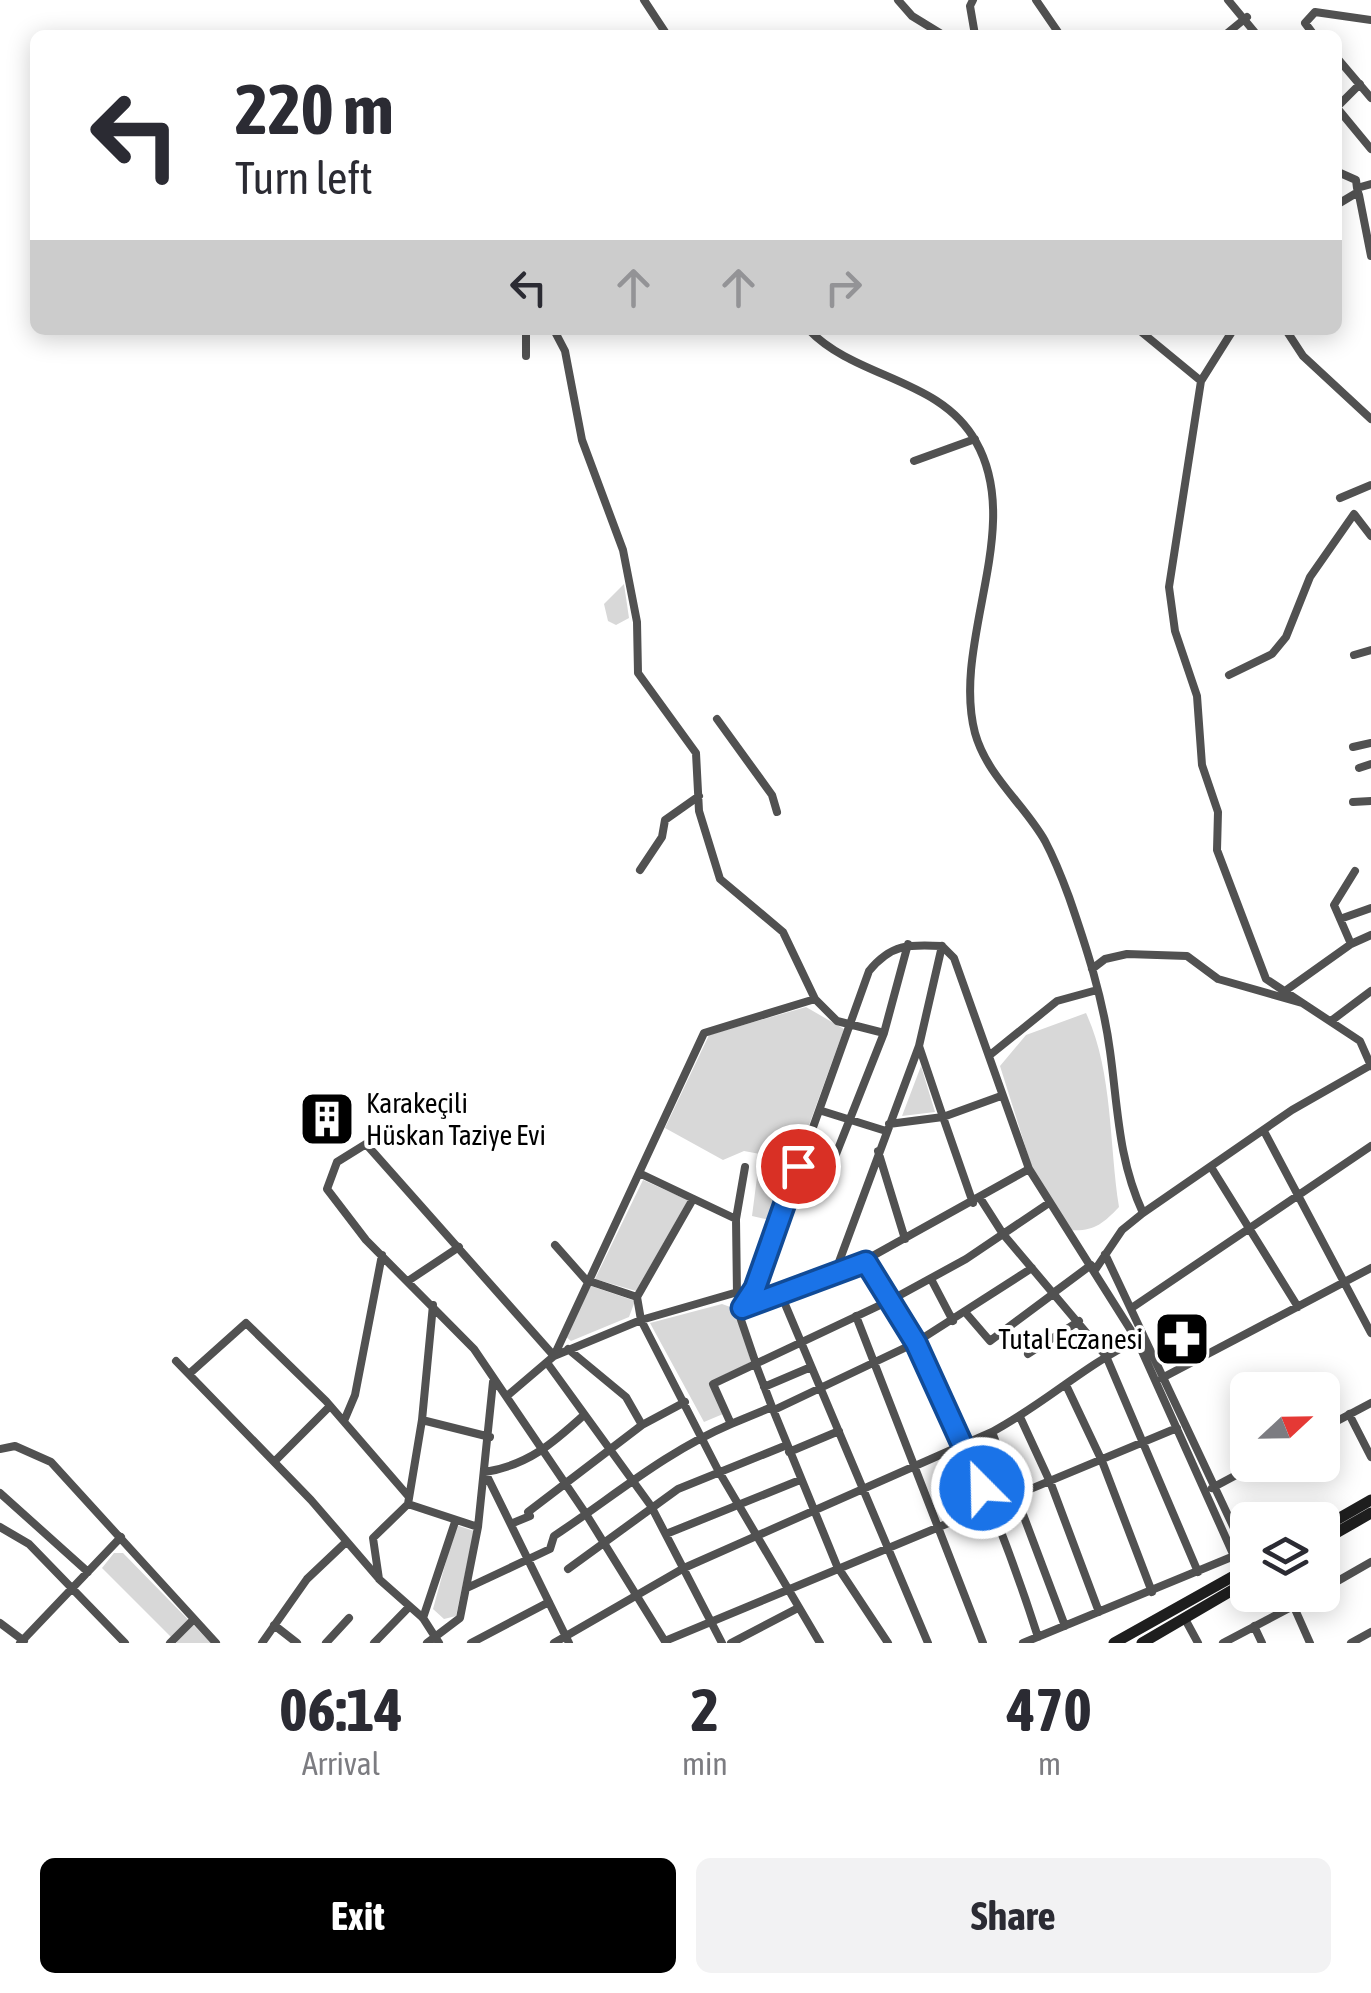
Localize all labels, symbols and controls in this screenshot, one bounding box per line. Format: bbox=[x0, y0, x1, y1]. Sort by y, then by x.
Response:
text: 220 m bbox=[235, 69, 394, 149]
icon: left bbox=[70, 70, 200, 200]
text: Turn left bbox=[235, 152, 373, 204]
icon: left bbox=[501, 260, 556, 315]
icon: ahead bbox=[606, 260, 661, 315]
icon: ahead bbox=[711, 260, 766, 315]
icon: right bbox=[816, 260, 871, 315]
place label: Karakeçili Hüskan Taziye Evi bbox=[366, 1087, 546, 1151]
building icon: Karakeçili Hüskan Taziye Evi bbox=[297, 1089, 357, 1149]
pin bbox=[756, 1124, 841, 1209]
icon: arrive bbox=[771, 1139, 826, 1194]
pharmacy icon: Tutal Eczanesi bbox=[1152, 1309, 1212, 1369]
place label: Tutal Eczanesi bbox=[998, 1323, 1143, 1355]
north arrow bbox=[1230, 1372, 1340, 1482]
map controls bbox=[1230, 1372, 1340, 1612]
position arrow bbox=[930, 1436, 1034, 1540]
button: layers bbox=[1230, 1502, 1340, 1612]
text: 06:14 bbox=[279, 1675, 403, 1744]
text: 2 bbox=[691, 1675, 719, 1744]
text: 470 bbox=[1007, 1675, 1092, 1744]
text: Arrival bbox=[302, 1745, 380, 1782]
text: min bbox=[682, 1745, 728, 1782]
text: m bbox=[1038, 1745, 1061, 1782]
button: Exit bbox=[40, 1858, 676, 1973]
button: Share bbox=[696, 1858, 1331, 1973]

